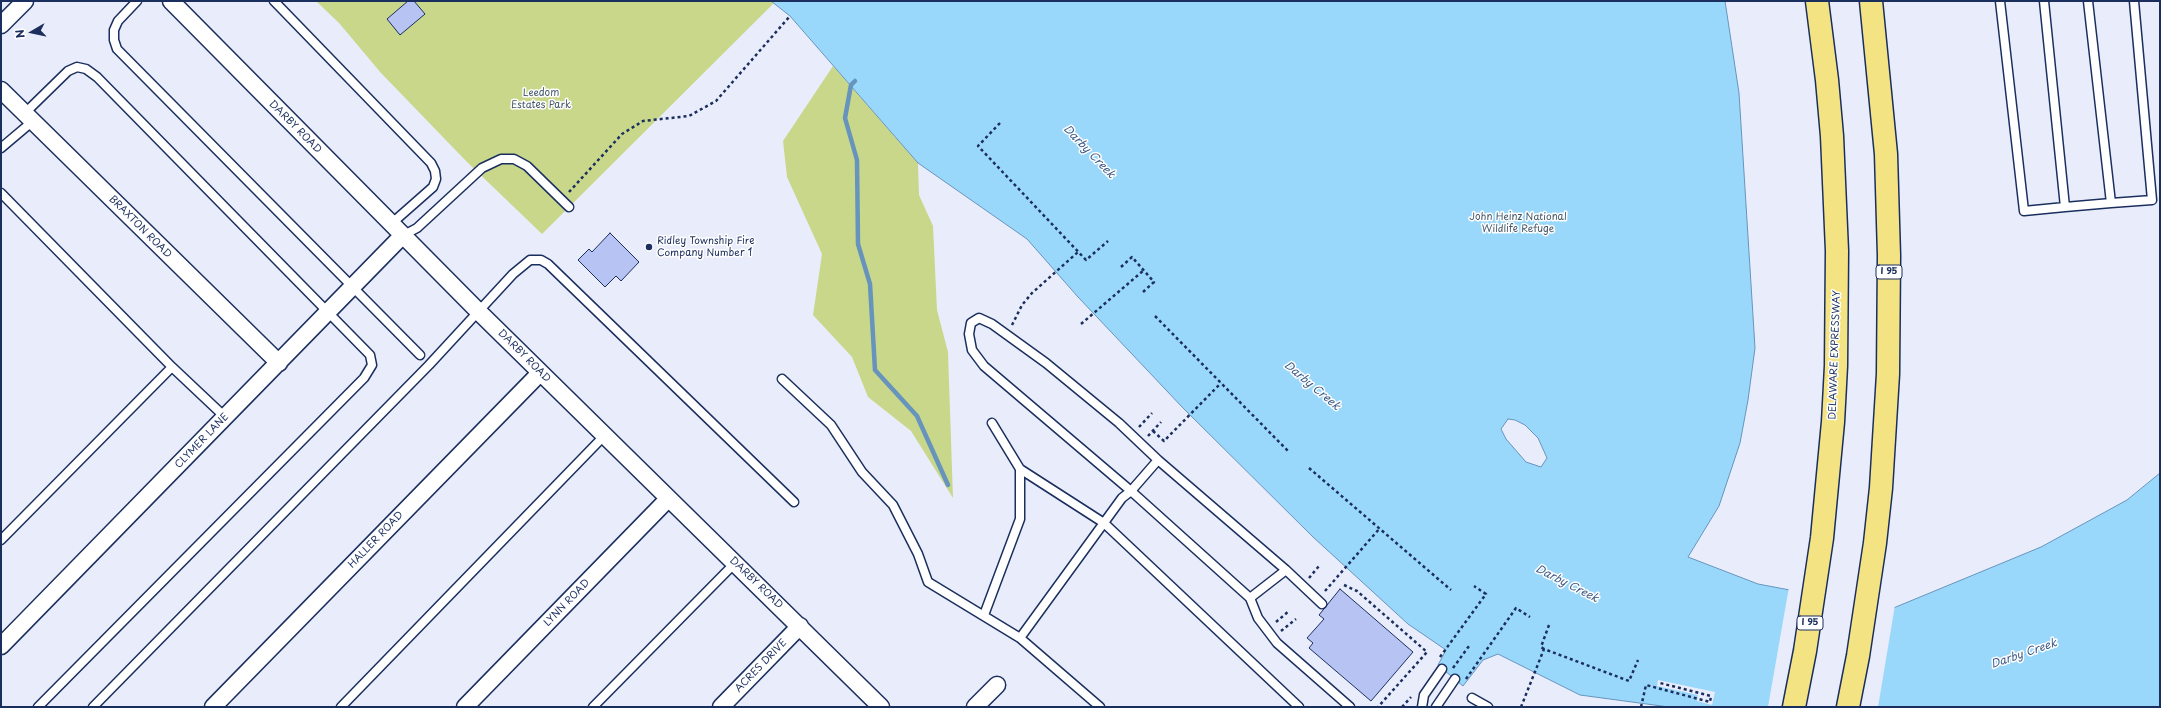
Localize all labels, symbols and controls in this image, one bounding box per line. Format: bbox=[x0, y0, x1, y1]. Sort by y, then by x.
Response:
north arrow bbox=[12, 12, 52, 52]
text: N bbox=[11, 28, 29, 40]
park label: Leedom Estates Park bbox=[511, 87, 571, 110]
street label: DARBY ROAD bbox=[266, 98, 324, 156]
water label: Darby Creek bbox=[1060, 123, 1118, 181]
street label: BRAXTON ROAD bbox=[106, 193, 174, 261]
park label: John Heinz National Wildlife Refuge bbox=[1469, 211, 1567, 234]
place label: Ridley Township Fire Company Number 1 bbox=[657, 235, 754, 258]
marker: Ridley Township Fire Company Number 1 bbox=[644, 242, 654, 252]
road number: I 95 bbox=[1876, 265, 1902, 279]
street label: DELAWARE EXPRESSWAY bbox=[1827, 290, 1843, 420]
street label: DARBY ROAD bbox=[495, 327, 553, 385]
water label: Darby Creek bbox=[1281, 359, 1343, 413]
street label: CLYMER LANE bbox=[173, 411, 231, 471]
street label: HALLER ROAD bbox=[346, 509, 406, 571]
street label: DARBY ROAD bbox=[727, 555, 785, 611]
water label: Darby Creek bbox=[1533, 562, 1601, 606]
street label: LYNN ROAD bbox=[542, 577, 592, 629]
road number: I 95 bbox=[1797, 616, 1823, 630]
street label: ACRES DRIVE bbox=[733, 637, 789, 695]
water label: Darby Creek bbox=[1989, 637, 2059, 671]

